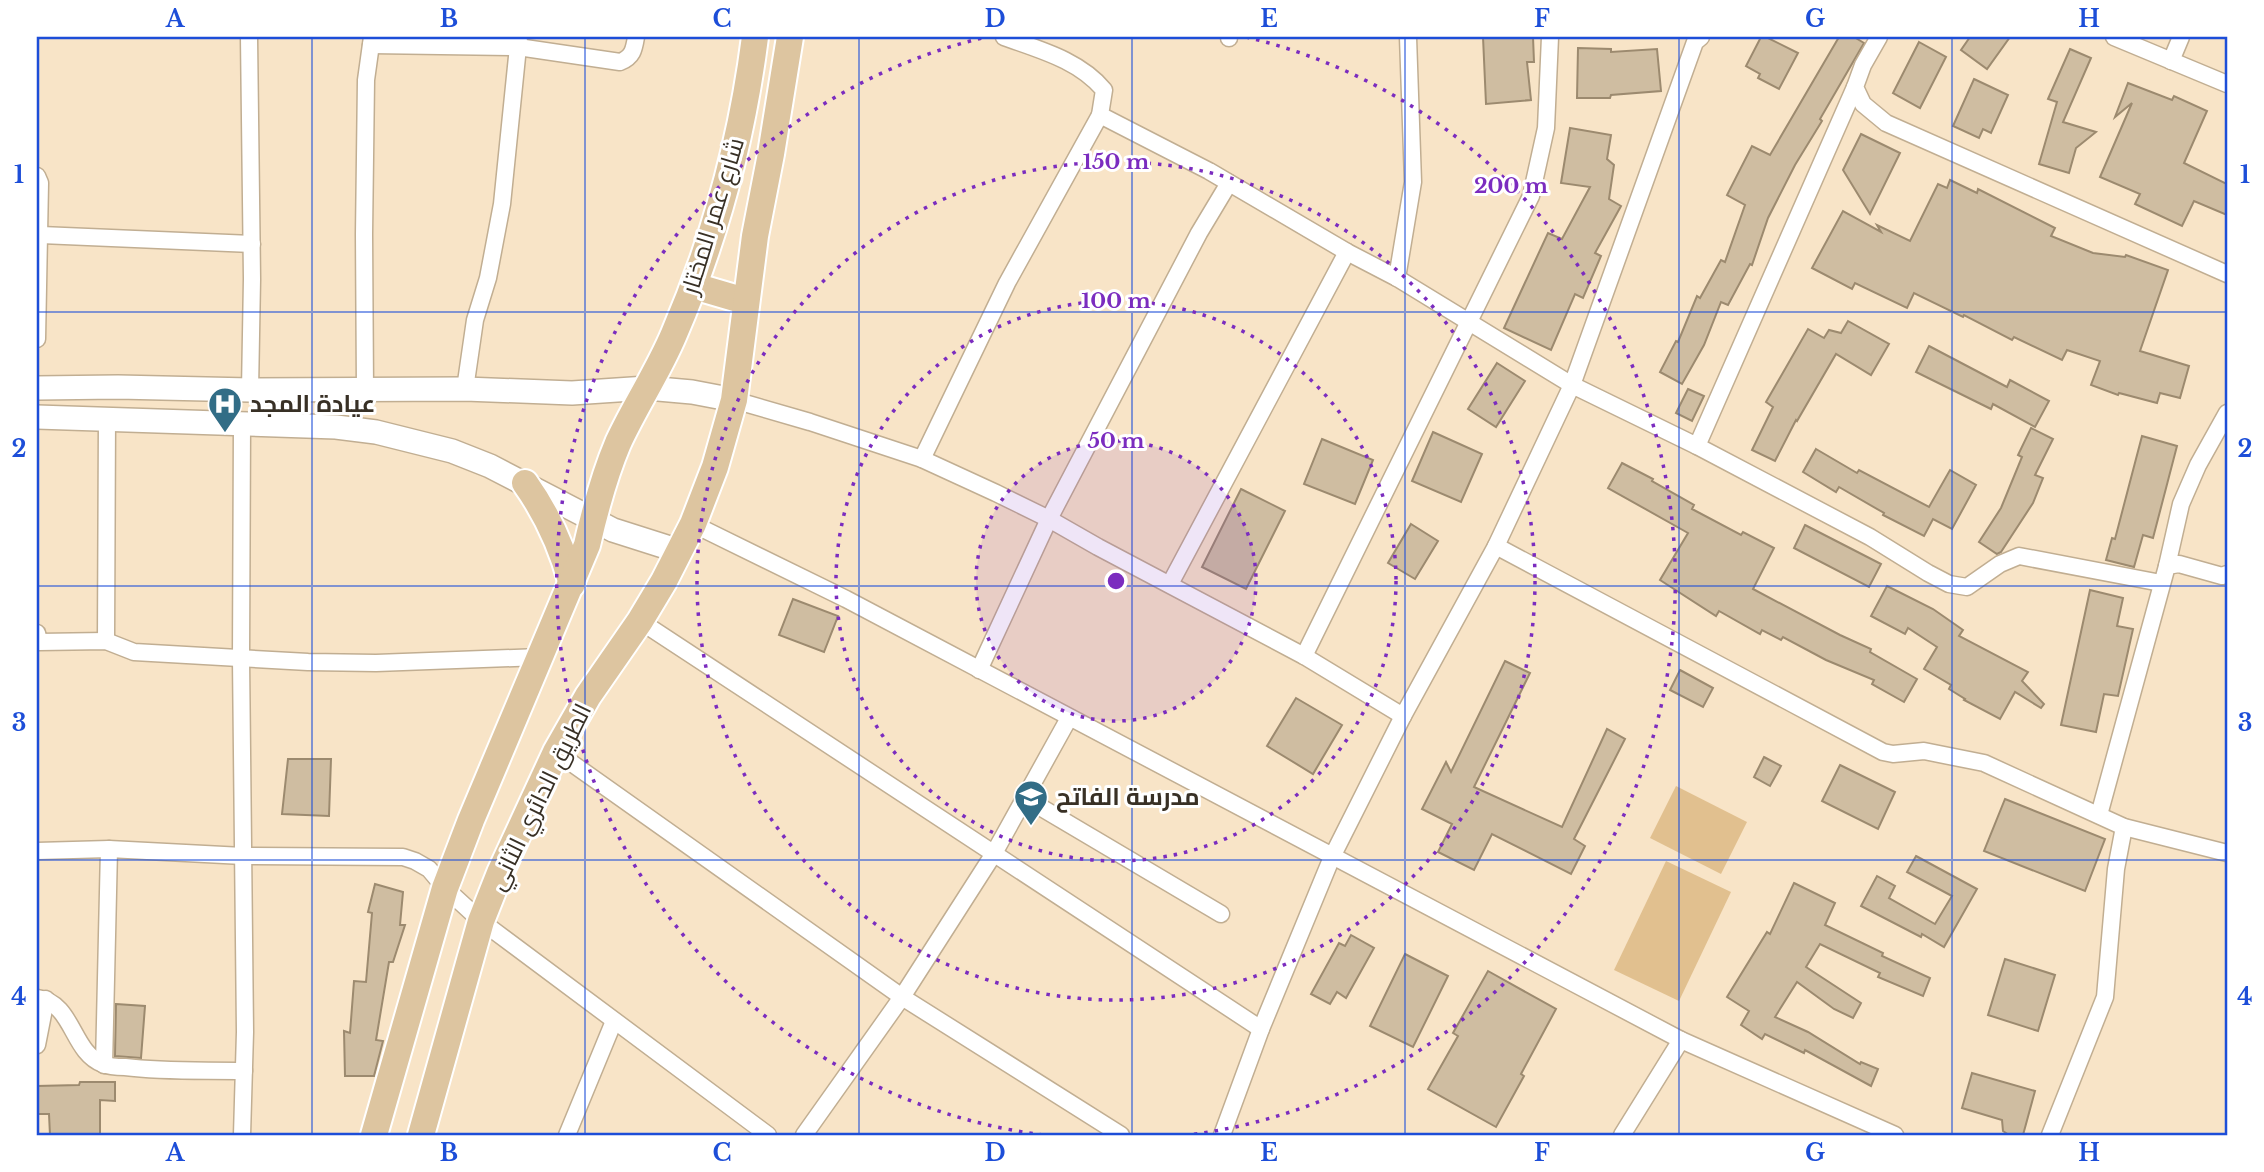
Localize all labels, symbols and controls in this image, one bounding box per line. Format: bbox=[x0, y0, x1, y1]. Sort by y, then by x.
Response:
text: A bbox=[165, 5, 186, 33]
text: B bbox=[440, 5, 458, 33]
text: C bbox=[713, 5, 731, 33]
text: D bbox=[984, 5, 1006, 33]
text: E bbox=[1260, 5, 1278, 33]
text: F bbox=[1534, 5, 1550, 33]
text: G bbox=[1805, 5, 1825, 33]
text: H bbox=[2078, 5, 2100, 33]
street label: شارع عمر المختار bbox=[674, 134, 752, 300]
text: 150 m bbox=[1083, 149, 1149, 175]
text: 1 bbox=[14, 161, 24, 189]
text: 1 bbox=[2240, 161, 2250, 189]
text: 200 m bbox=[1474, 173, 1548, 199]
text: 100 m bbox=[1081, 288, 1151, 314]
hospital icon: عيادة المجد bbox=[206, 385, 244, 434]
place label: عيادة المجد bbox=[250, 389, 375, 418]
text: 50 m bbox=[1087, 428, 1145, 454]
text: 2 bbox=[12, 435, 26, 463]
text: 2 bbox=[2238, 435, 2252, 463]
centre of rings bbox=[1104, 569, 1128, 593]
street label: الطريق الدائري الثاني bbox=[482, 699, 602, 897]
text: 3 bbox=[12, 709, 26, 737]
text: 3 bbox=[2238, 709, 2252, 737]
school or university icon: مدرسة الفاتح bbox=[1012, 778, 1050, 827]
place label: مدرسة الفاتح bbox=[1056, 782, 1200, 813]
text: 4 bbox=[11, 983, 27, 1011]
text: 4 bbox=[2237, 983, 2253, 1011]
text: A bbox=[165, 1139, 186, 1167]
text: B bbox=[440, 1139, 458, 1167]
text: C bbox=[713, 1139, 731, 1167]
text: D bbox=[984, 1139, 1006, 1167]
text: E bbox=[1260, 1139, 1278, 1167]
text: F bbox=[1534, 1139, 1550, 1167]
text: G bbox=[1805, 1139, 1825, 1167]
text: H bbox=[2078, 1139, 2100, 1167]

